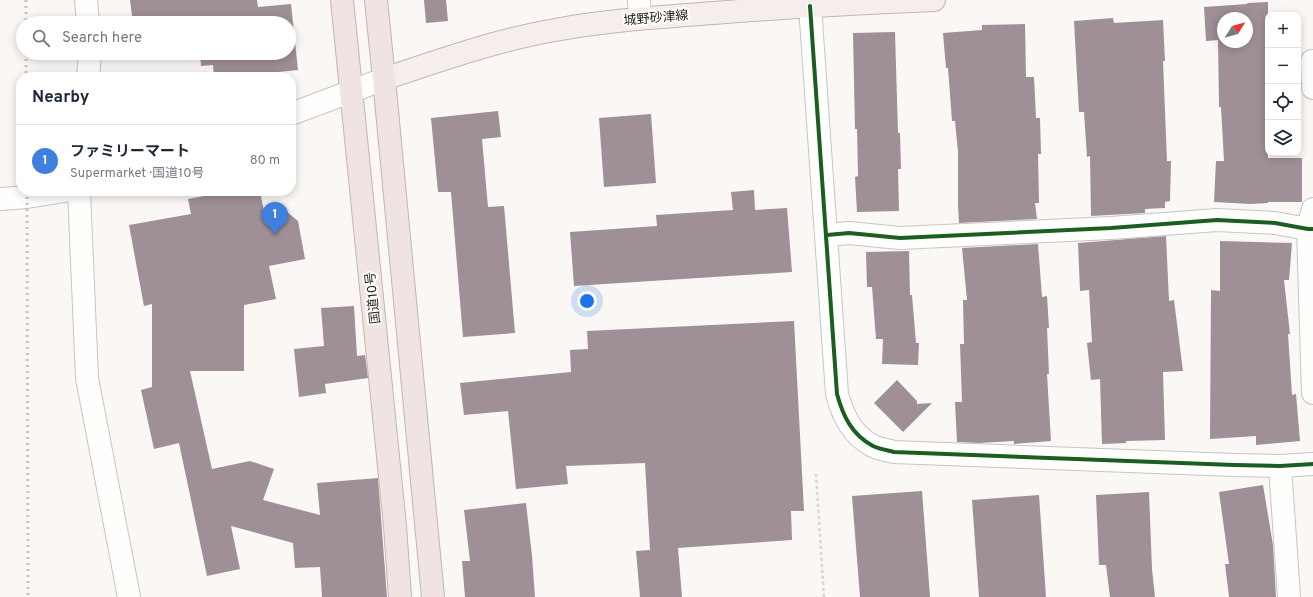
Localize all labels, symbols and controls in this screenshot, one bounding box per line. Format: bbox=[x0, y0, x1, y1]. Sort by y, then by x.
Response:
street label: 城野砂津線 bbox=[623, 7, 689, 30]
north arrow bbox=[1217, 12, 1253, 48]
map controls bbox=[1265, 12, 1301, 156]
button: + bbox=[1265, 12, 1301, 48]
search box bbox=[16, 16, 296, 60]
icon: search bbox=[30, 27, 52, 49]
text: Search here bbox=[62, 29, 142, 48]
button: − bbox=[1265, 48, 1301, 84]
button: locate bbox=[1265, 84, 1301, 120]
text: Nearby bbox=[32, 87, 89, 109]
button: layers bbox=[1265, 120, 1301, 156]
text: ファミリーマート bbox=[70, 143, 190, 162]
text: 1 bbox=[42, 153, 48, 169]
text: 80 m bbox=[250, 153, 280, 169]
text: Supermarket · 国道10号 bbox=[70, 166, 205, 182]
pin: 1 bbox=[262, 202, 288, 235]
street label: 国道10号 bbox=[363, 271, 385, 325]
your location bbox=[577, 291, 597, 311]

